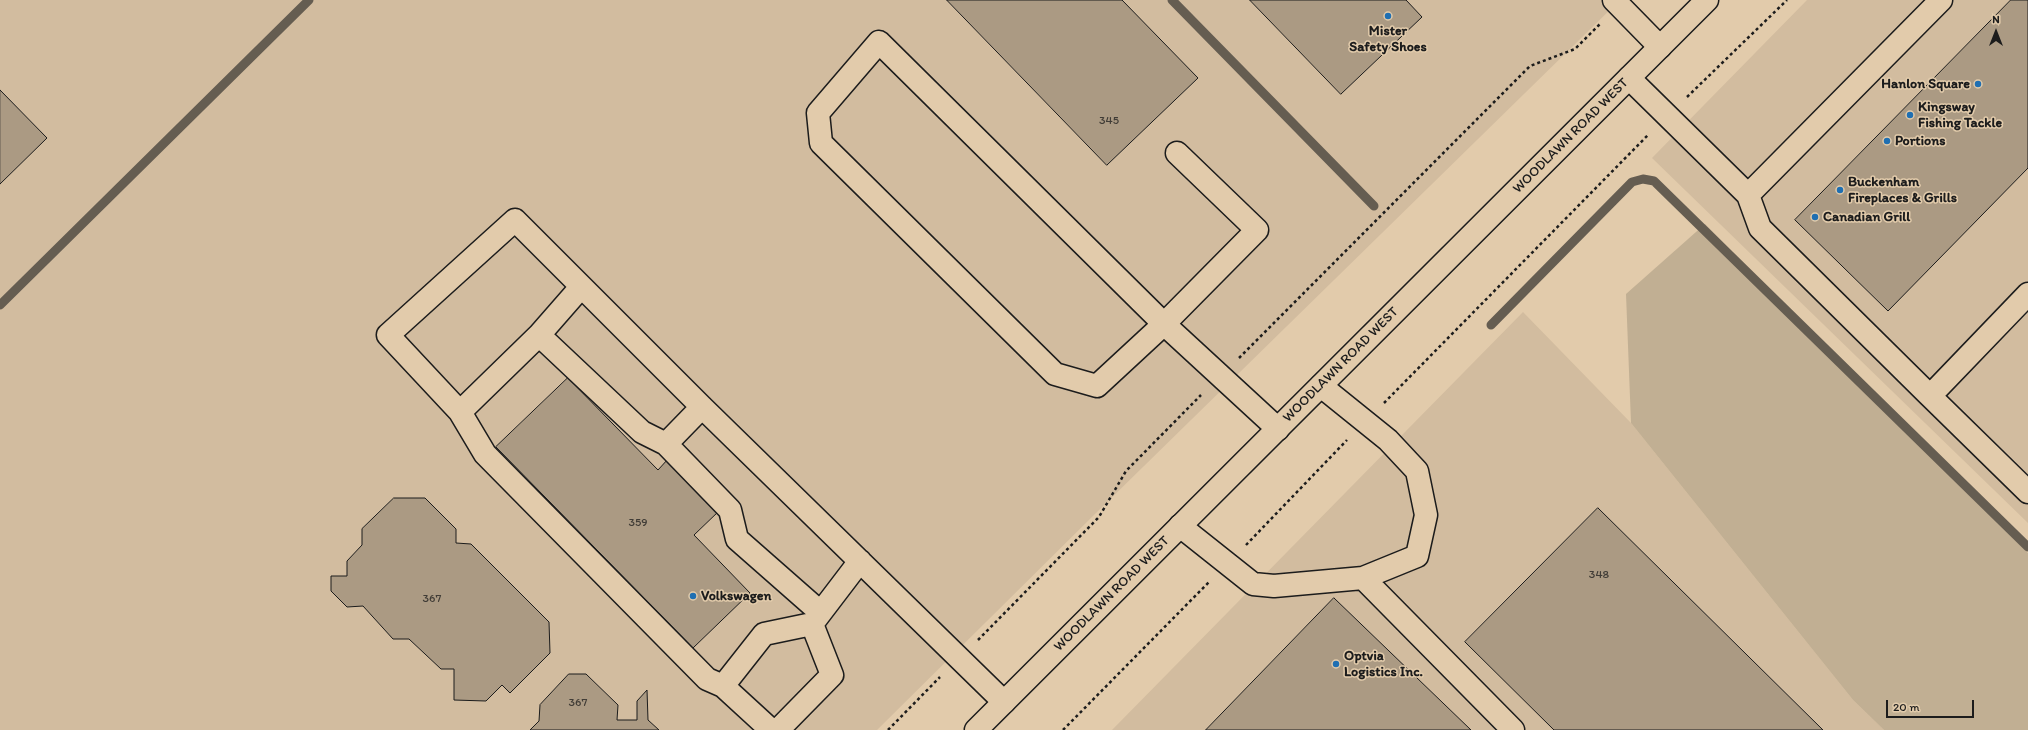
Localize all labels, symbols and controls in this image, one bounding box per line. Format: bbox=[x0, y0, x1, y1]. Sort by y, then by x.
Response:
marker: Mister Safety Shoes bbox=[1383, 11, 1393, 21]
north arrow bbox=[1976, 12, 2016, 52]
text: N bbox=[1992, 13, 2000, 26]
place label: Mister Safety Shoes bbox=[1349, 23, 1427, 56]
street label: WOODLAWN ROAD WEST bbox=[1510, 75, 1632, 197]
place label: Hanlon Square bbox=[1881, 76, 1970, 92]
marker: Hanlon Square bbox=[1973, 79, 1983, 89]
place label: Kingsway Fishing Tackle bbox=[1918, 99, 2002, 132]
marker: Kingsway Fishing Tackle bbox=[1905, 110, 1915, 120]
house number: 345 bbox=[1099, 114, 1119, 128]
place label: Portions bbox=[1895, 133, 1945, 149]
marker: Portions bbox=[1882, 136, 1892, 146]
place label: Buckenham Fireplaces & Grills bbox=[1848, 174, 1957, 206]
marker: Buckenham Fireplaces & Grills bbox=[1835, 185, 1845, 195]
place label: Canadian Grill bbox=[1823, 209, 1910, 225]
marker: Canadian Grill bbox=[1810, 212, 1820, 222]
street label: WOODLAWN ROAD WEST bbox=[1280, 304, 1402, 426]
house number: 359 bbox=[628, 516, 648, 530]
street label: WOODLAWN ROAD WEST bbox=[1051, 533, 1173, 655]
house number: 348 bbox=[1589, 568, 1609, 582]
place label: Volkswagen bbox=[701, 588, 771, 604]
marker: Volkswagen bbox=[688, 591, 698, 601]
house number: 367 bbox=[423, 592, 441, 606]
place label: Optvia Logistics Inc. bbox=[1344, 648, 1423, 680]
marker: Optvia Logistics Inc. bbox=[1331, 659, 1341, 669]
scale bar bbox=[1888, 692, 1976, 718]
house number: 367 bbox=[569, 696, 587, 710]
text: 20 m bbox=[1893, 700, 1920, 714]

